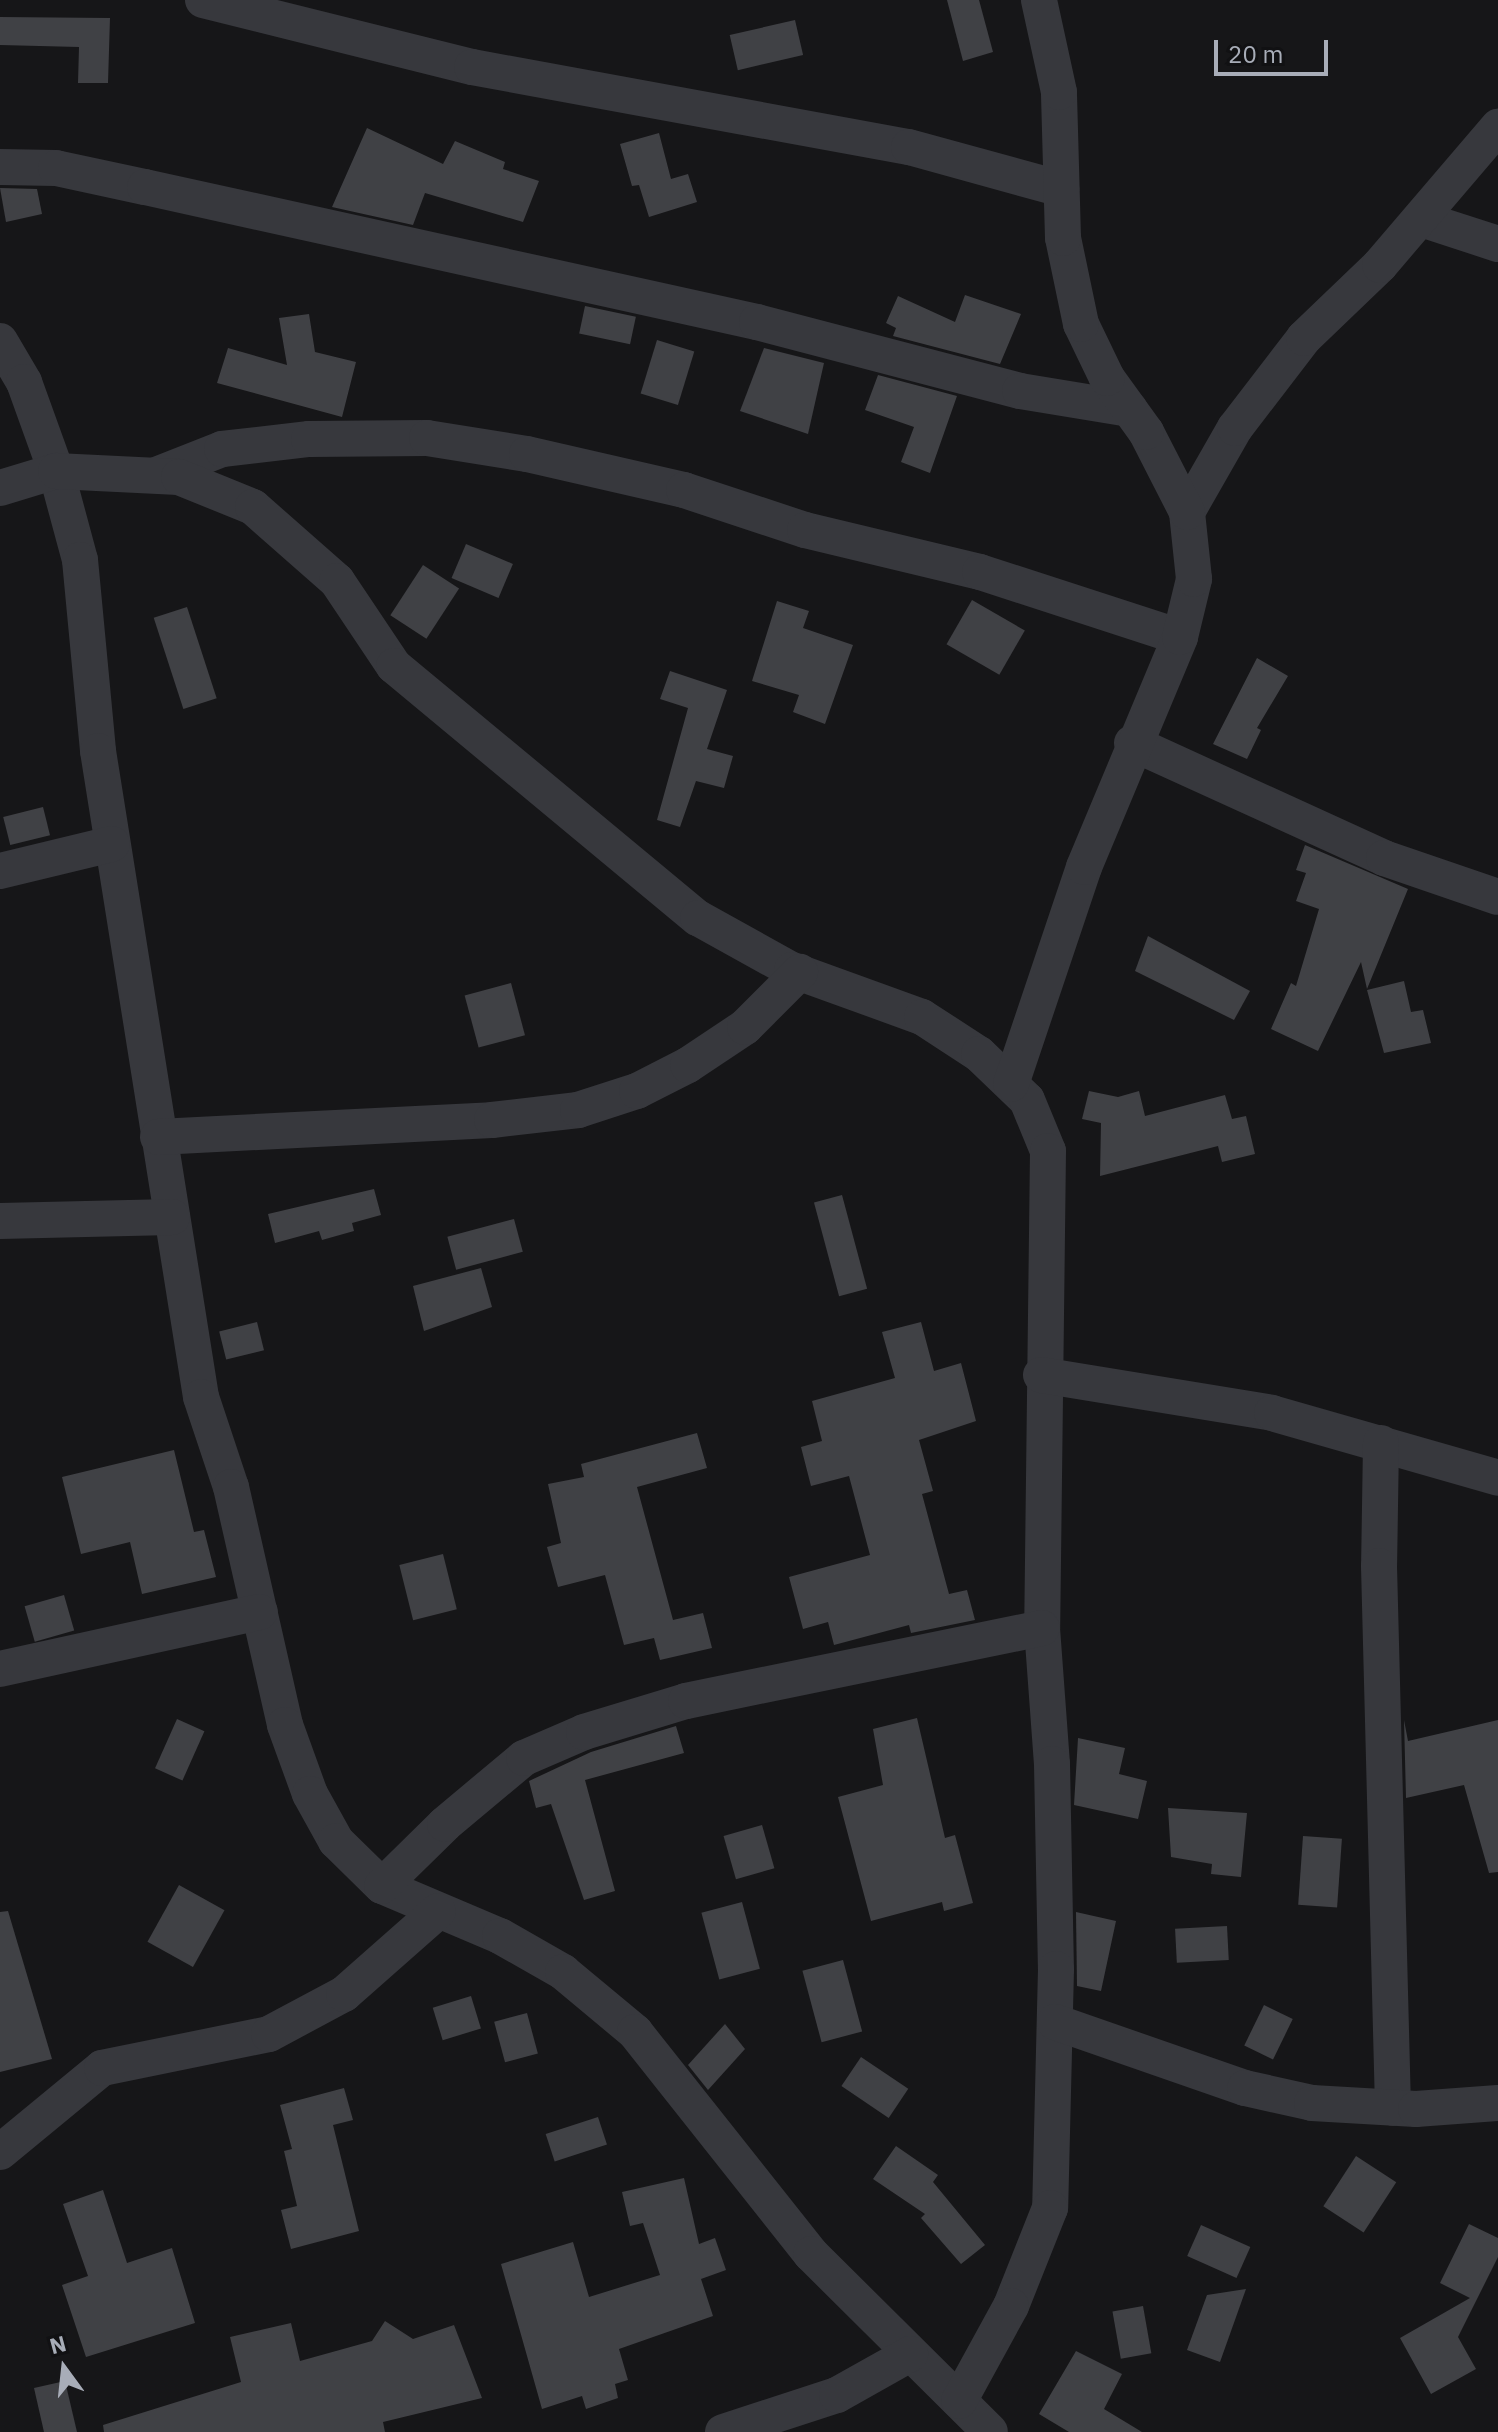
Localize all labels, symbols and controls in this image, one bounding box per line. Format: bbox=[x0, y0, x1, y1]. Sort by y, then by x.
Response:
scale bar bbox=[1218, 24, 1332, 74]
text: 20 m bbox=[1228, 38, 1283, 70]
north arrow bbox=[24, 2328, 104, 2408]
text: N bbox=[46, 2328, 69, 2360]

